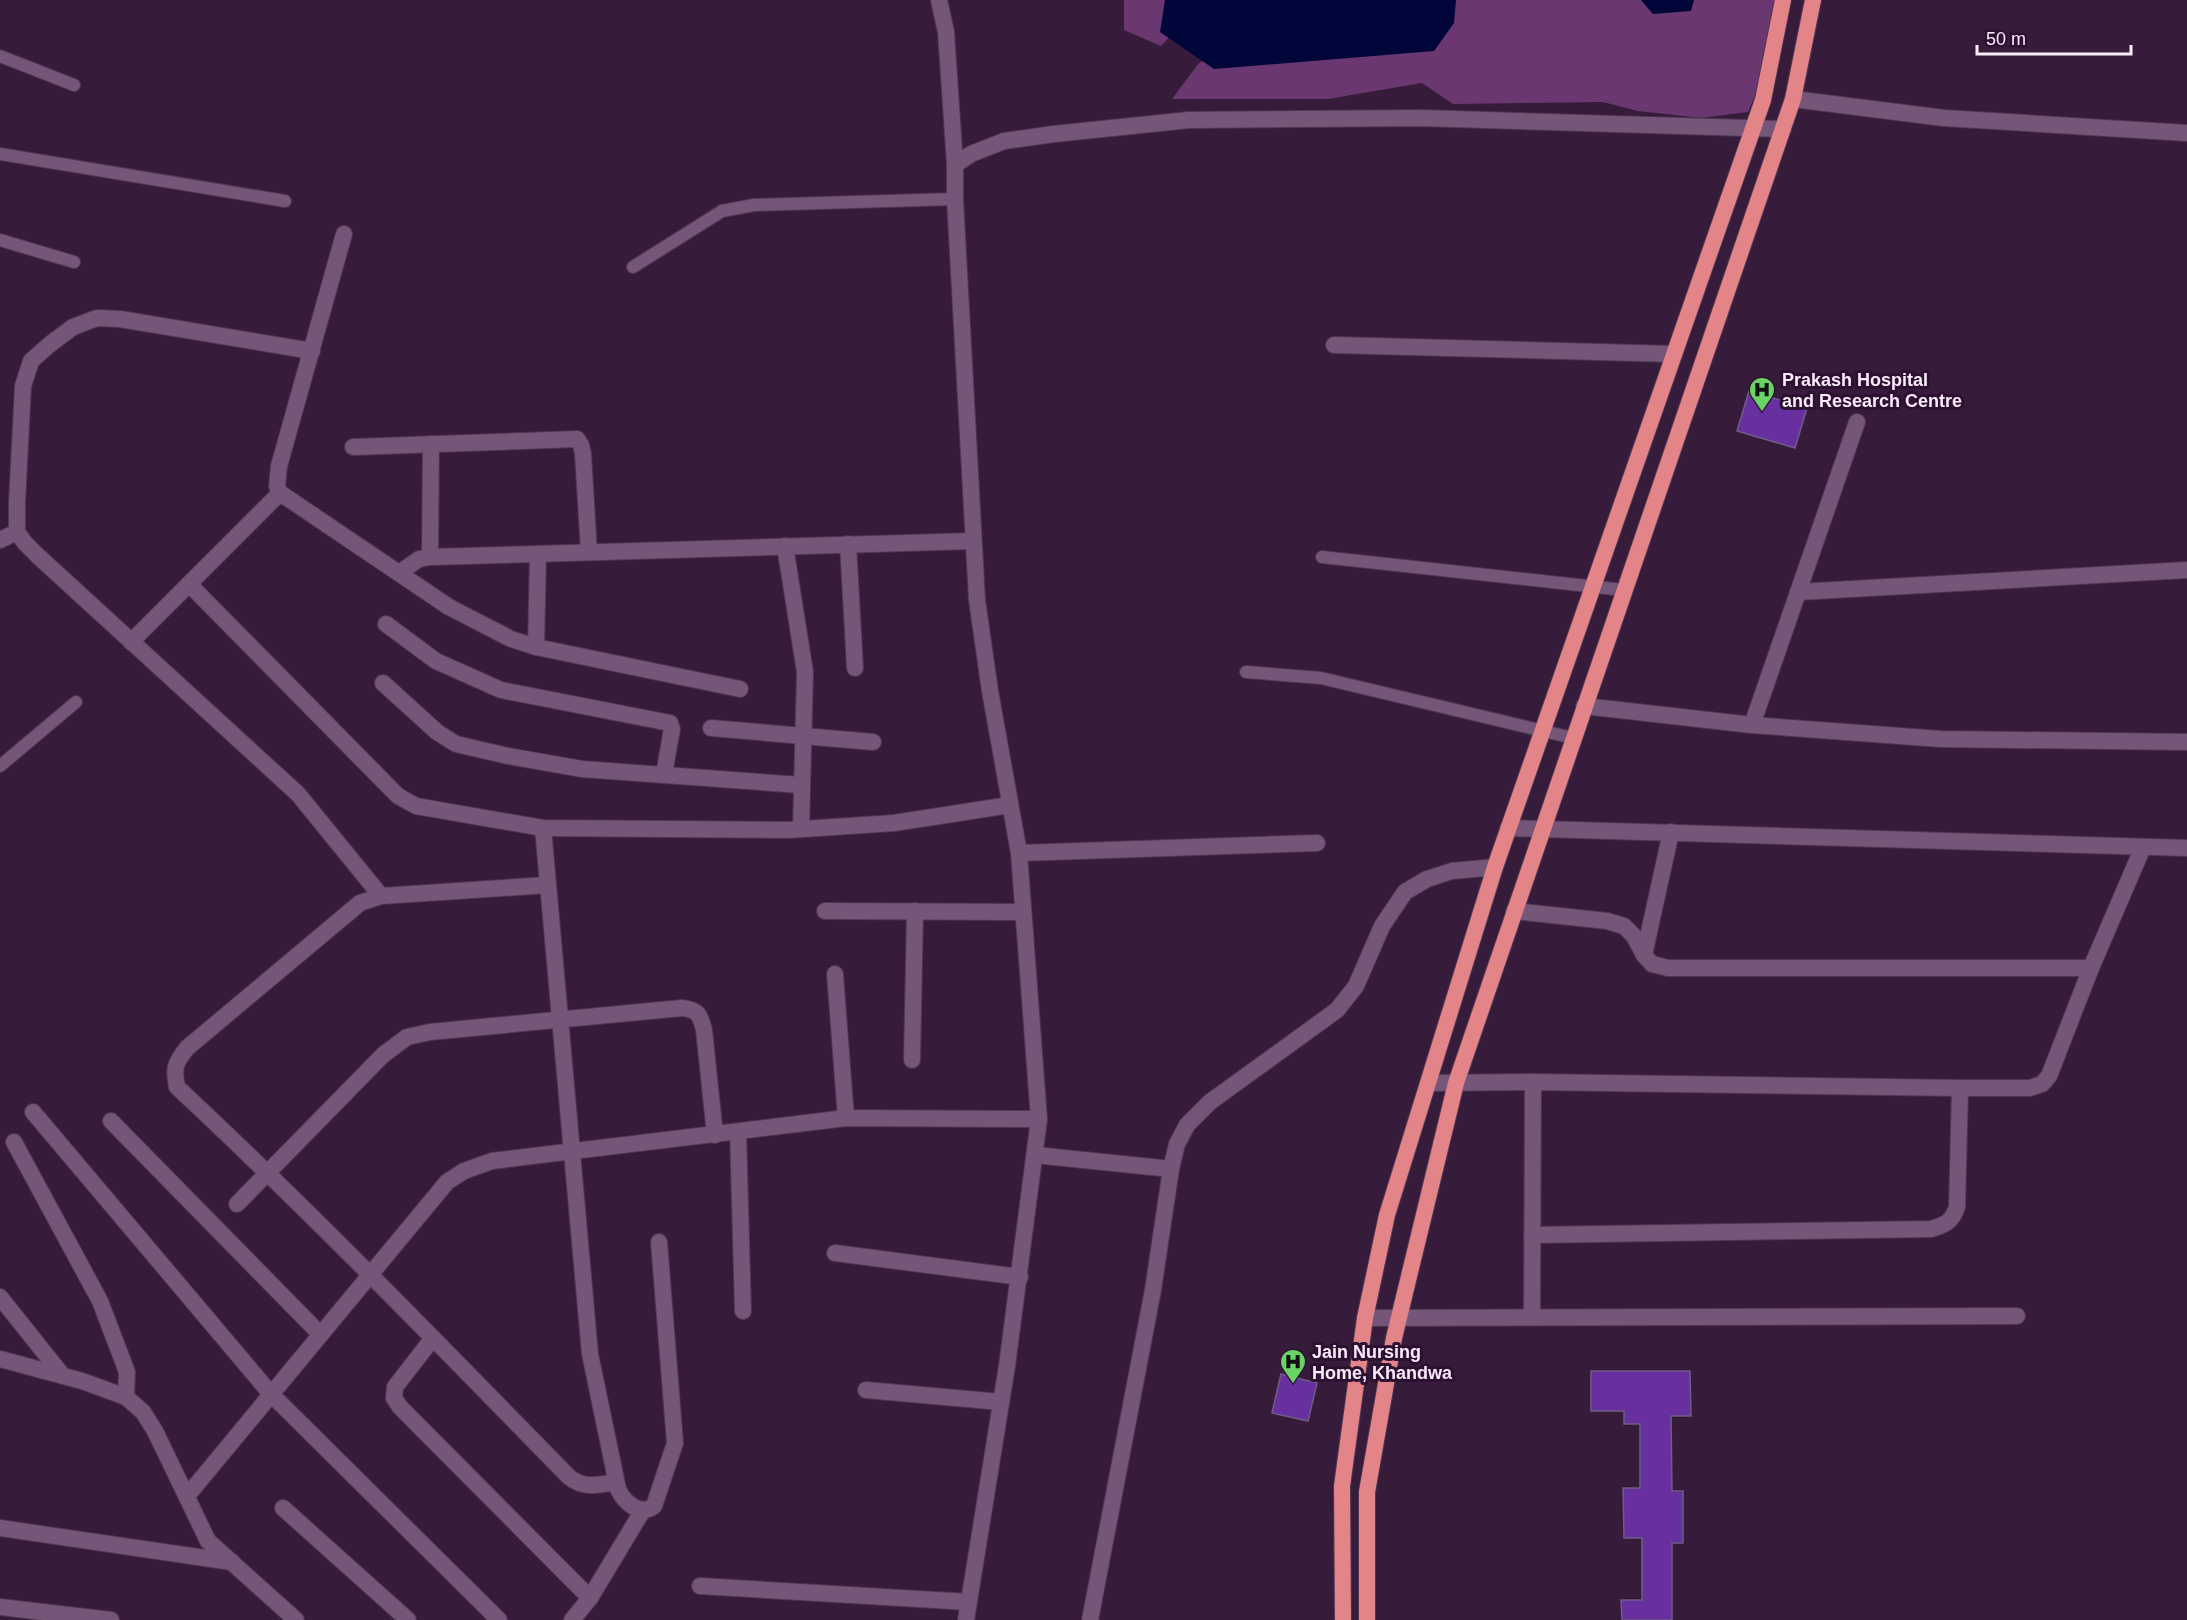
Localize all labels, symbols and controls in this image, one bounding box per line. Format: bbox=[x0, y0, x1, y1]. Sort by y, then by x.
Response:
scale bar bbox=[1977, 18, 2132, 56]
text: 50 m bbox=[1986, 29, 2026, 49]
place label: Prakash Hospital and Research Centre bbox=[1782, 370, 1962, 411]
hospital icon: Prakash Hospital and Research Centre bbox=[1747, 375, 1777, 413]
place label: Jain Nursing Home, Khandwa bbox=[1312, 1342, 1453, 1383]
hospital icon: Jain Nursing Home, Khandwa bbox=[1278, 1347, 1308, 1385]

